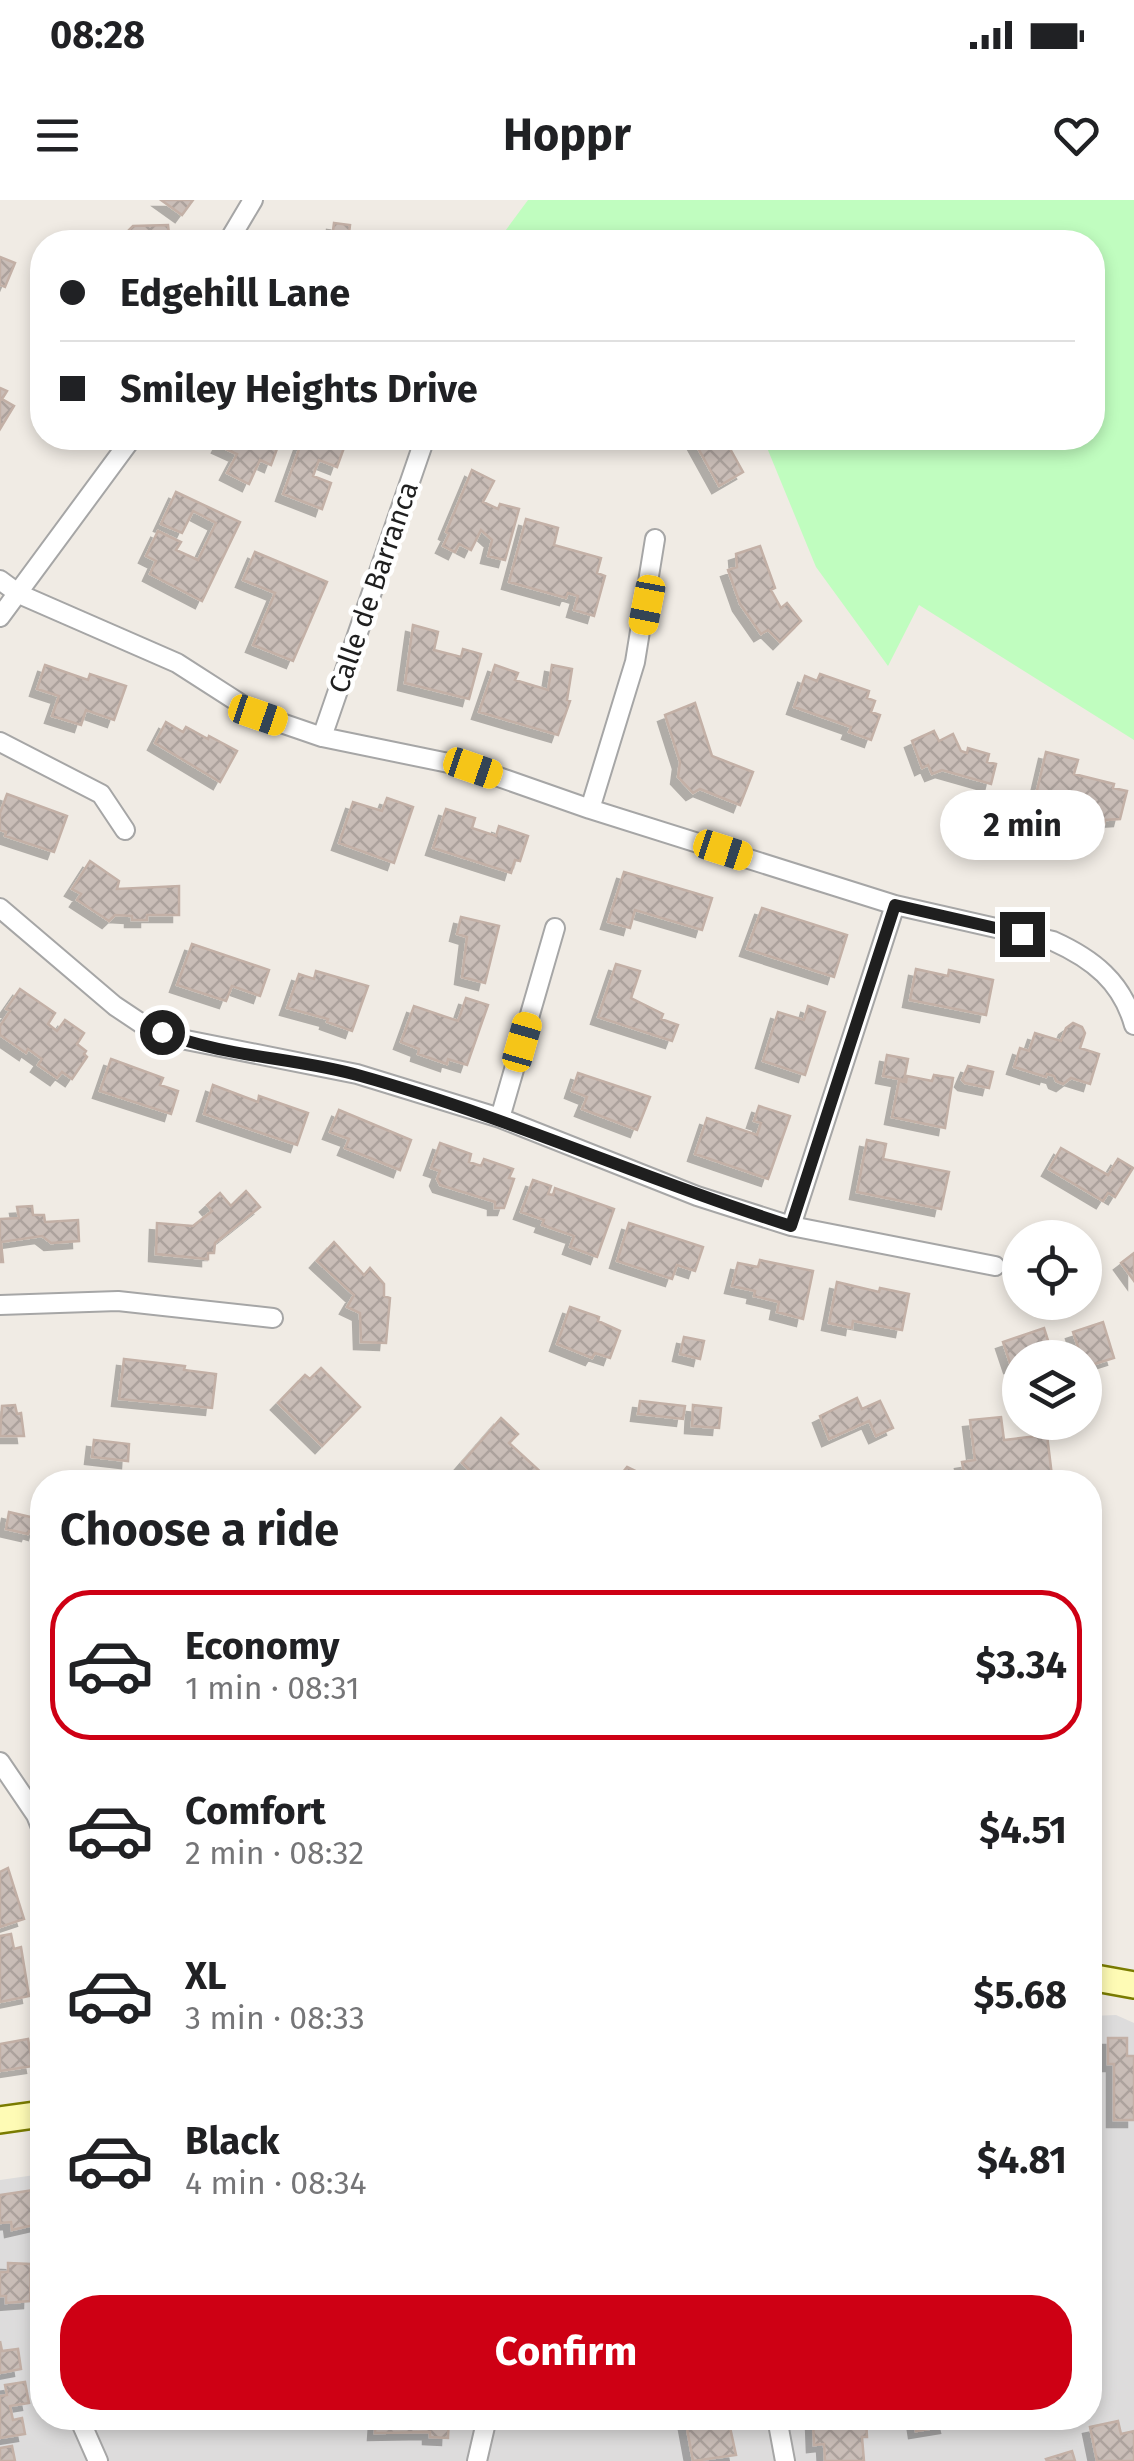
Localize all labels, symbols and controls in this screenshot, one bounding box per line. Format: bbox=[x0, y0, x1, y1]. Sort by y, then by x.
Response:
text: 08:28 bbox=[50, 12, 145, 58]
icon: menu bbox=[30, 108, 85, 163]
text: Hoppr bbox=[503, 108, 631, 162]
icon: heart bbox=[1049, 108, 1104, 163]
text: Edgehill Lane bbox=[120, 270, 350, 316]
text: Smiley Heights Drive bbox=[120, 366, 478, 412]
street label: Calle de Barranca bbox=[322, 477, 425, 697]
car bbox=[627, 573, 667, 637]
car bbox=[225, 691, 291, 739]
car bbox=[440, 744, 506, 792]
callout: 2 min bbox=[940, 789, 1104, 859]
text: 2 min bbox=[983, 806, 1062, 844]
car bbox=[690, 826, 756, 874]
route end bbox=[1000, 912, 1045, 957]
car bbox=[499, 1009, 545, 1075]
route start bbox=[140, 1010, 185, 1055]
map controls bbox=[1002, 1220, 1102, 1440]
button: locate bbox=[1002, 1220, 1102, 1320]
button: layers bbox=[1002, 1340, 1102, 1440]
text: Choose a ride bbox=[60, 1503, 339, 1557]
icon: car bbox=[65, 1620, 155, 1710]
text: Economy bbox=[185, 1623, 340, 1669]
text: $3.34 bbox=[975, 1642, 1067, 1688]
text: 1 min · 08:31 bbox=[185, 1669, 360, 1707]
icon: car bbox=[65, 1785, 155, 1875]
text: Comfort bbox=[185, 1788, 326, 1834]
text: $4.51 bbox=[979, 1807, 1067, 1853]
text: 2 min · 08:32 bbox=[185, 1834, 364, 1872]
icon: car bbox=[65, 1950, 155, 2040]
text: XL bbox=[185, 1953, 227, 1999]
text: $5.68 bbox=[974, 1972, 1067, 2018]
text: 3 min · 08:33 bbox=[185, 1999, 365, 2037]
icon: car bbox=[65, 2115, 155, 2205]
text: Black bbox=[185, 2118, 280, 2164]
text: $4.81 bbox=[977, 2137, 1067, 2183]
text: 4 min · 08:34 bbox=[185, 2164, 367, 2202]
button: Confirm bbox=[60, 2295, 1072, 2410]

